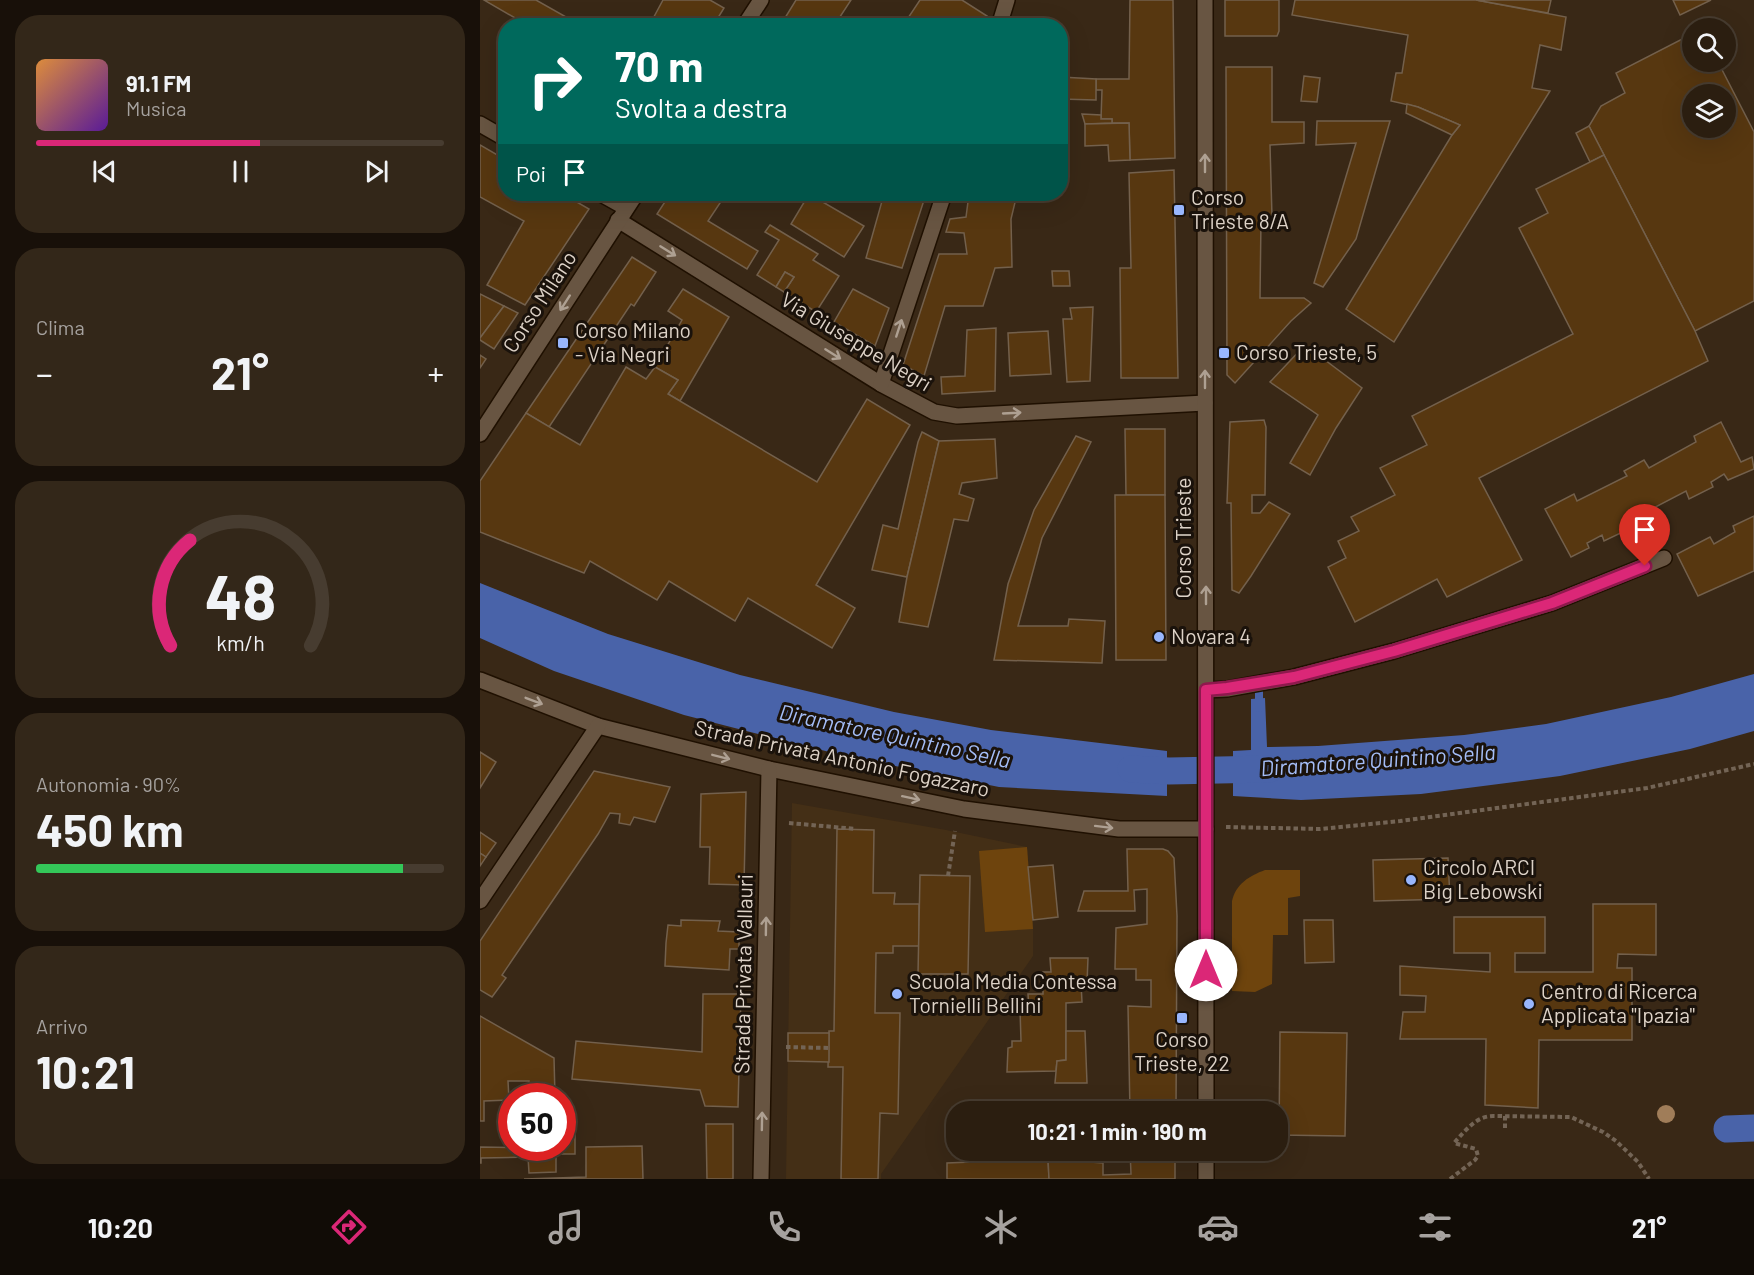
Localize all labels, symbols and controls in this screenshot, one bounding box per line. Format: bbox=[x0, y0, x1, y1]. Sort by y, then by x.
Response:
map controls bbox=[1682, 18, 1736, 138]
button: search bbox=[1682, 18, 1736, 72]
text: 70 m bbox=[615, 40, 703, 90]
icon: right bbox=[516, 42, 594, 120]
text: 91.1 FM bbox=[126, 70, 191, 96]
button: layers bbox=[1682, 84, 1736, 138]
text: Svolta a destra bbox=[615, 91, 788, 123]
text: Musica bbox=[126, 96, 186, 120]
one-way arrow bbox=[1199, 153, 1211, 173]
icon: previous bbox=[88, 155, 121, 188]
icon: pause bbox=[224, 155, 257, 188]
icon: next bbox=[360, 155, 393, 188]
icon: arrive bbox=[558, 156, 591, 189]
text: Poi bbox=[516, 160, 546, 186]
place label: Corso Trieste 8/A bbox=[1191, 184, 1289, 233]
marker: Corso Trieste 8/A bbox=[1172, 203, 1186, 217]
one-way arrow bbox=[659, 245, 676, 257]
street label: Corso Milano bbox=[497, 246, 581, 357]
street label: Via Giuseppe Negri bbox=[777, 286, 937, 396]
one-way arrow bbox=[559, 294, 571, 311]
text: Clima bbox=[36, 315, 85, 339]
place label: Corso Milano - Via Negri bbox=[575, 317, 691, 366]
one-way arrow bbox=[895, 319, 906, 338]
marker: Corso Milano - Via Negri bbox=[556, 336, 570, 350]
place label: Corso Trieste, 5 bbox=[1236, 339, 1377, 364]
text: 21° bbox=[211, 345, 269, 399]
marker: Corso Trieste, 5 bbox=[1217, 346, 1231, 360]
one-way arrow bbox=[825, 348, 842, 361]
text: − bbox=[36, 353, 53, 393]
text: + bbox=[428, 353, 444, 393]
one-way arrow bbox=[1199, 369, 1211, 389]
one-way arrow bbox=[1002, 407, 1022, 418]
street label: Corso Trieste bbox=[1170, 478, 1195, 598]
pin bbox=[1619, 504, 1670, 566]
icon: arrive bbox=[1628, 513, 1661, 546]
text: 48 bbox=[204, 559, 276, 633]
one-way arrow bbox=[1200, 585, 1212, 605]
place label: Novara 4 bbox=[1171, 623, 1251, 648]
marker: Novara 4 bbox=[1152, 630, 1166, 644]
text: km/h bbox=[216, 631, 264, 656]
one-way arrow bbox=[525, 696, 543, 707]
water label: Diramatore Quintino Sella bbox=[777, 698, 1013, 772]
street label: Strada Privata Antonio Fogazzaro bbox=[692, 714, 992, 801]
water label: Diramatore Quintino Sella bbox=[1259, 738, 1497, 780]
one-way arrow bbox=[711, 751, 730, 763]
text: Autonomia · 90% bbox=[36, 772, 181, 796]
one-way arrow bbox=[901, 793, 921, 804]
text: 450 km bbox=[36, 802, 184, 856]
one-way arrow bbox=[1094, 822, 1114, 833]
place label: Circolo ARCI Big Lebowski bbox=[1423, 854, 1543, 903]
marker: Circolo ARCI Big Lebowski bbox=[1404, 873, 1418, 887]
street label: Strada Privata Vallauri bbox=[728, 874, 757, 1074]
one-way arrow bbox=[760, 916, 772, 936]
position arrow bbox=[1174, 938, 1238, 1002]
place label: Scuola Media Contessa Tornielli Bellini bbox=[909, 968, 1117, 1017]
place label: Centro di Ricerca Applicata "Ipazia" bbox=[1541, 978, 1698, 1027]
marker: Scuola Media Contessa Tornielli Bellini bbox=[890, 987, 904, 1001]
marker: Centro di Ricerca Applicata "Ipazia" bbox=[1522, 997, 1536, 1011]
marker: Corso Trieste, 22 bbox=[1175, 1011, 1189, 1025]
text: Arrivo bbox=[36, 1014, 88, 1038]
place label: Corso Trieste, 22 bbox=[1134, 1026, 1230, 1075]
text: 10:21 bbox=[36, 1044, 135, 1098]
speed limit sign: 50 bbox=[498, 1083, 576, 1161]
one-way arrow bbox=[756, 1111, 768, 1131]
text: 10:21 · 1 min · 190 m bbox=[1027, 1118, 1207, 1144]
icon: directions bbox=[328, 1206, 370, 1248]
icon: music bbox=[545, 1206, 587, 1248]
icon: phone bbox=[763, 1206, 805, 1248]
icon: climate bbox=[980, 1206, 1022, 1248]
icon: car bbox=[1197, 1206, 1239, 1248]
icon: filters bbox=[1414, 1206, 1456, 1248]
text: 10:20 bbox=[88, 1211, 153, 1243]
text: 21° bbox=[1632, 1211, 1666, 1243]

